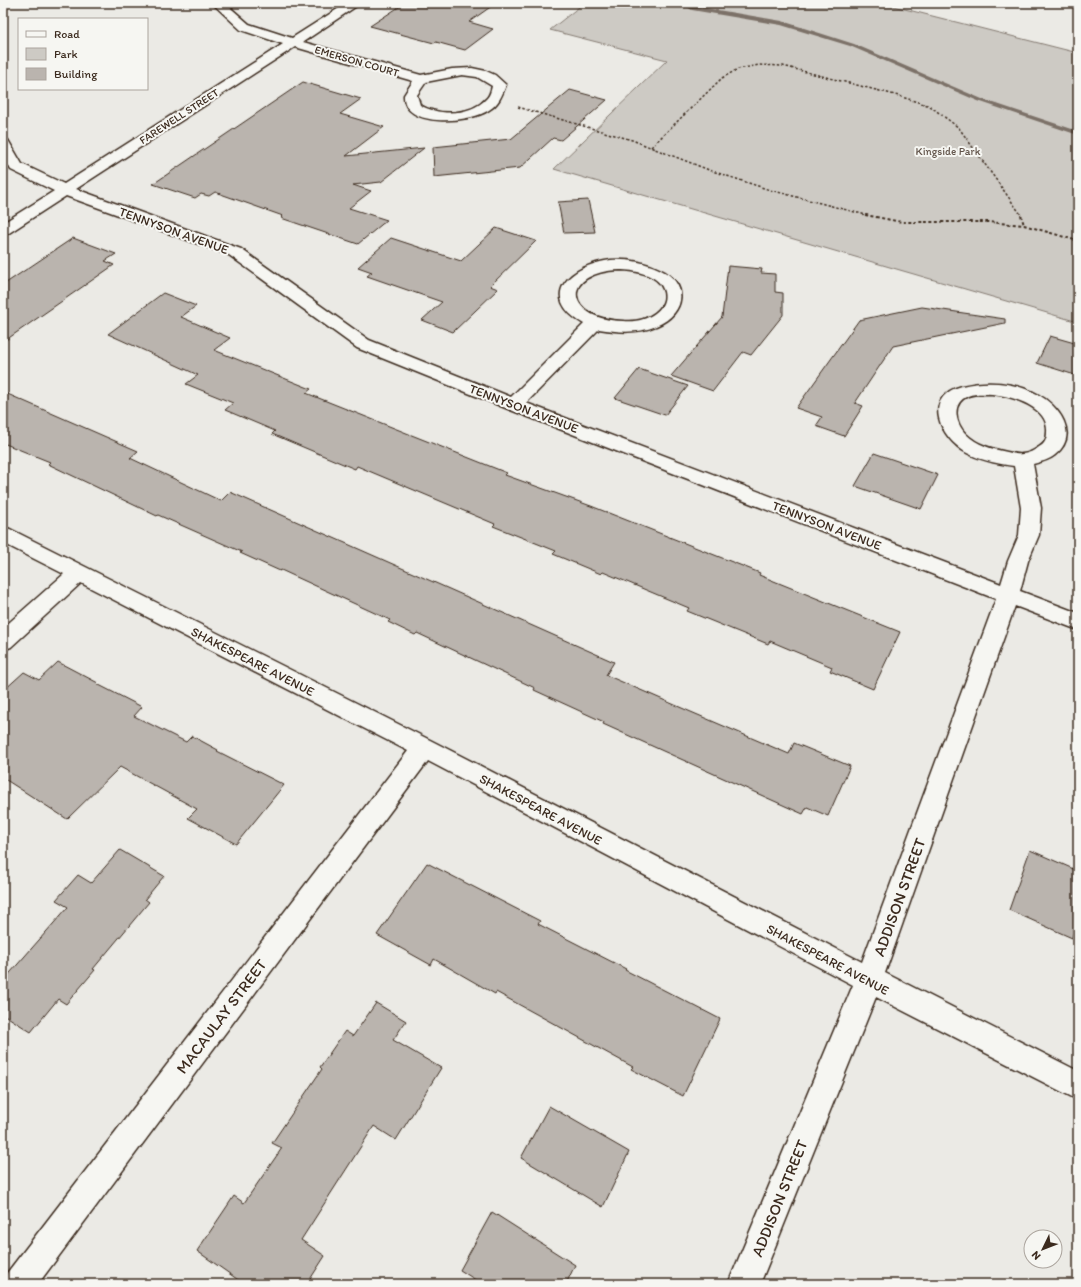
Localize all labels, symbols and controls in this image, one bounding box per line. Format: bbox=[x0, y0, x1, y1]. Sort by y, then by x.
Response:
legend bbox=[18, 18, 148, 90]
text: Road bbox=[54, 27, 80, 41]
street label: EMERSON COURT bbox=[313, 43, 401, 80]
text: Park bbox=[54, 47, 78, 61]
text: Building bbox=[54, 67, 98, 81]
street label: FAREWELL STREET bbox=[137, 85, 222, 147]
park label: Kingside Park bbox=[916, 145, 981, 158]
street label: TENNYSON AVENUE bbox=[117, 204, 231, 257]
street label: TENNYSON AVENUE bbox=[467, 381, 580, 436]
street label: TENNYSON AVENUE bbox=[770, 498, 883, 553]
street label: SHAKESPEARE AVENUE bbox=[189, 624, 317, 699]
street label: SHAKESPEARE AVENUE bbox=[477, 771, 605, 848]
street label: ADDISON STREET bbox=[869, 835, 930, 959]
street label: SHAKESPEARE AVENUE bbox=[764, 921, 892, 998]
street label: MACAULAY STREET bbox=[172, 955, 271, 1077]
street label: ADDISON STREET bbox=[747, 1137, 812, 1259]
north arrow bbox=[1023, 1229, 1063, 1269]
text: N bbox=[1029, 1248, 1043, 1263]

